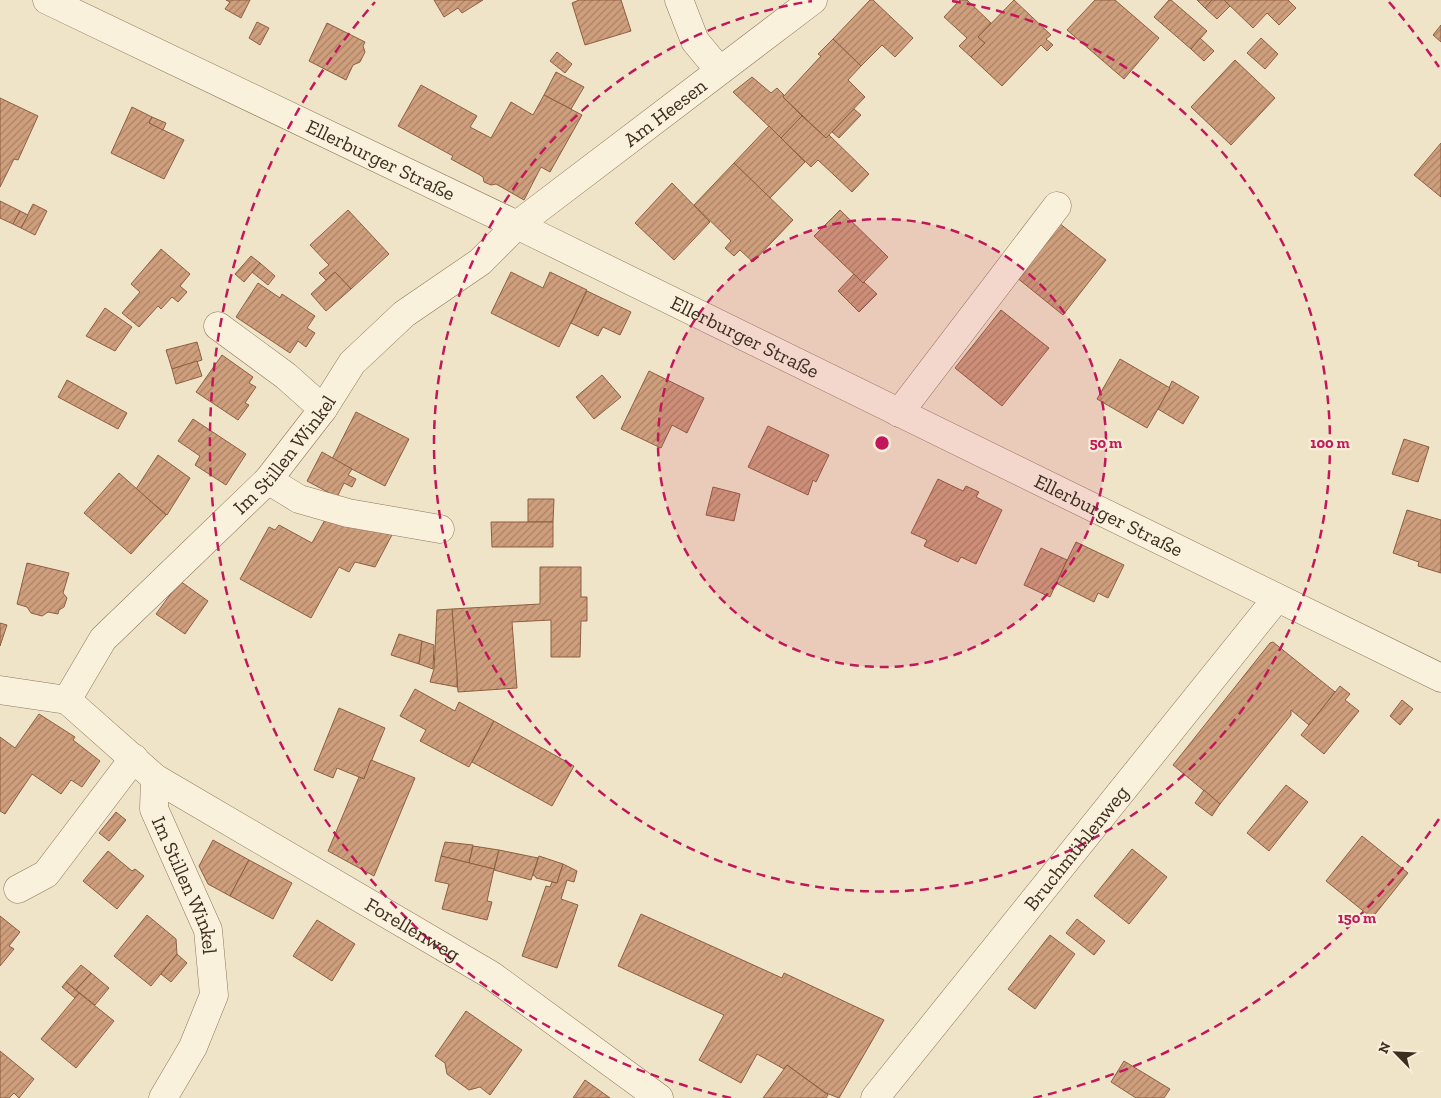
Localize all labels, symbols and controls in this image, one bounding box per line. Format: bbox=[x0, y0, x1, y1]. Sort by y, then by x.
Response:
street label: Am Heesen bbox=[619, 73, 712, 152]
street label: Ellerburger Straße bbox=[302, 114, 459, 206]
street label: Ellerburger Straße bbox=[667, 290, 823, 383]
street label: Im Stillen Winkel bbox=[228, 391, 341, 519]
centre of rings bbox=[873, 434, 891, 452]
text: 50 m bbox=[1090, 434, 1122, 452]
text: 100 m bbox=[1310, 434, 1350, 452]
street label: Ellerburger Straße bbox=[1031, 469, 1187, 562]
street label: Bruchmühlenweg bbox=[1019, 781, 1134, 915]
street label: Im Stillen Winkel bbox=[147, 812, 222, 955]
street label: Forellenweg bbox=[361, 892, 464, 966]
text: 150 m bbox=[1338, 909, 1376, 927]
north arrow bbox=[1371, 1028, 1421, 1078]
text: N bbox=[1375, 1039, 1395, 1056]

